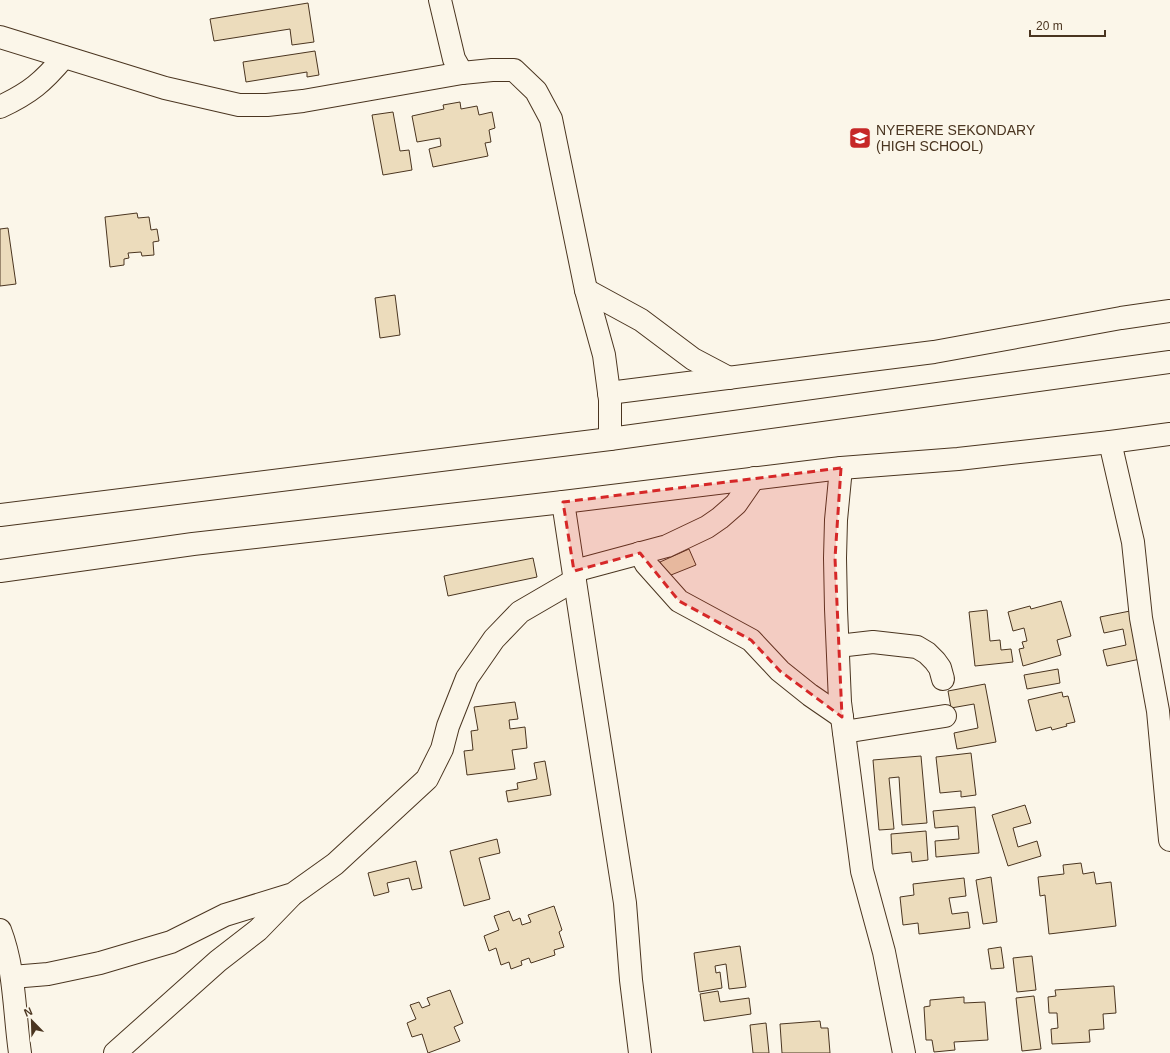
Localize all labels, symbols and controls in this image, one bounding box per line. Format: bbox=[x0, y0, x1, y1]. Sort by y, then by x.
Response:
scale bar bbox=[1030, 12, 1105, 38]
text: 20 m bbox=[1036, 19, 1063, 33]
place label: NYERERE SEKONDARY (HIGH SCHOOL) bbox=[876, 122, 1036, 154]
school or university icon: NYERERE SEKONDARY (HIGH SCHOOL) bbox=[847, 125, 873, 151]
north arrow bbox=[12, 1001, 52, 1041]
text: N bbox=[22, 1005, 34, 1019]

